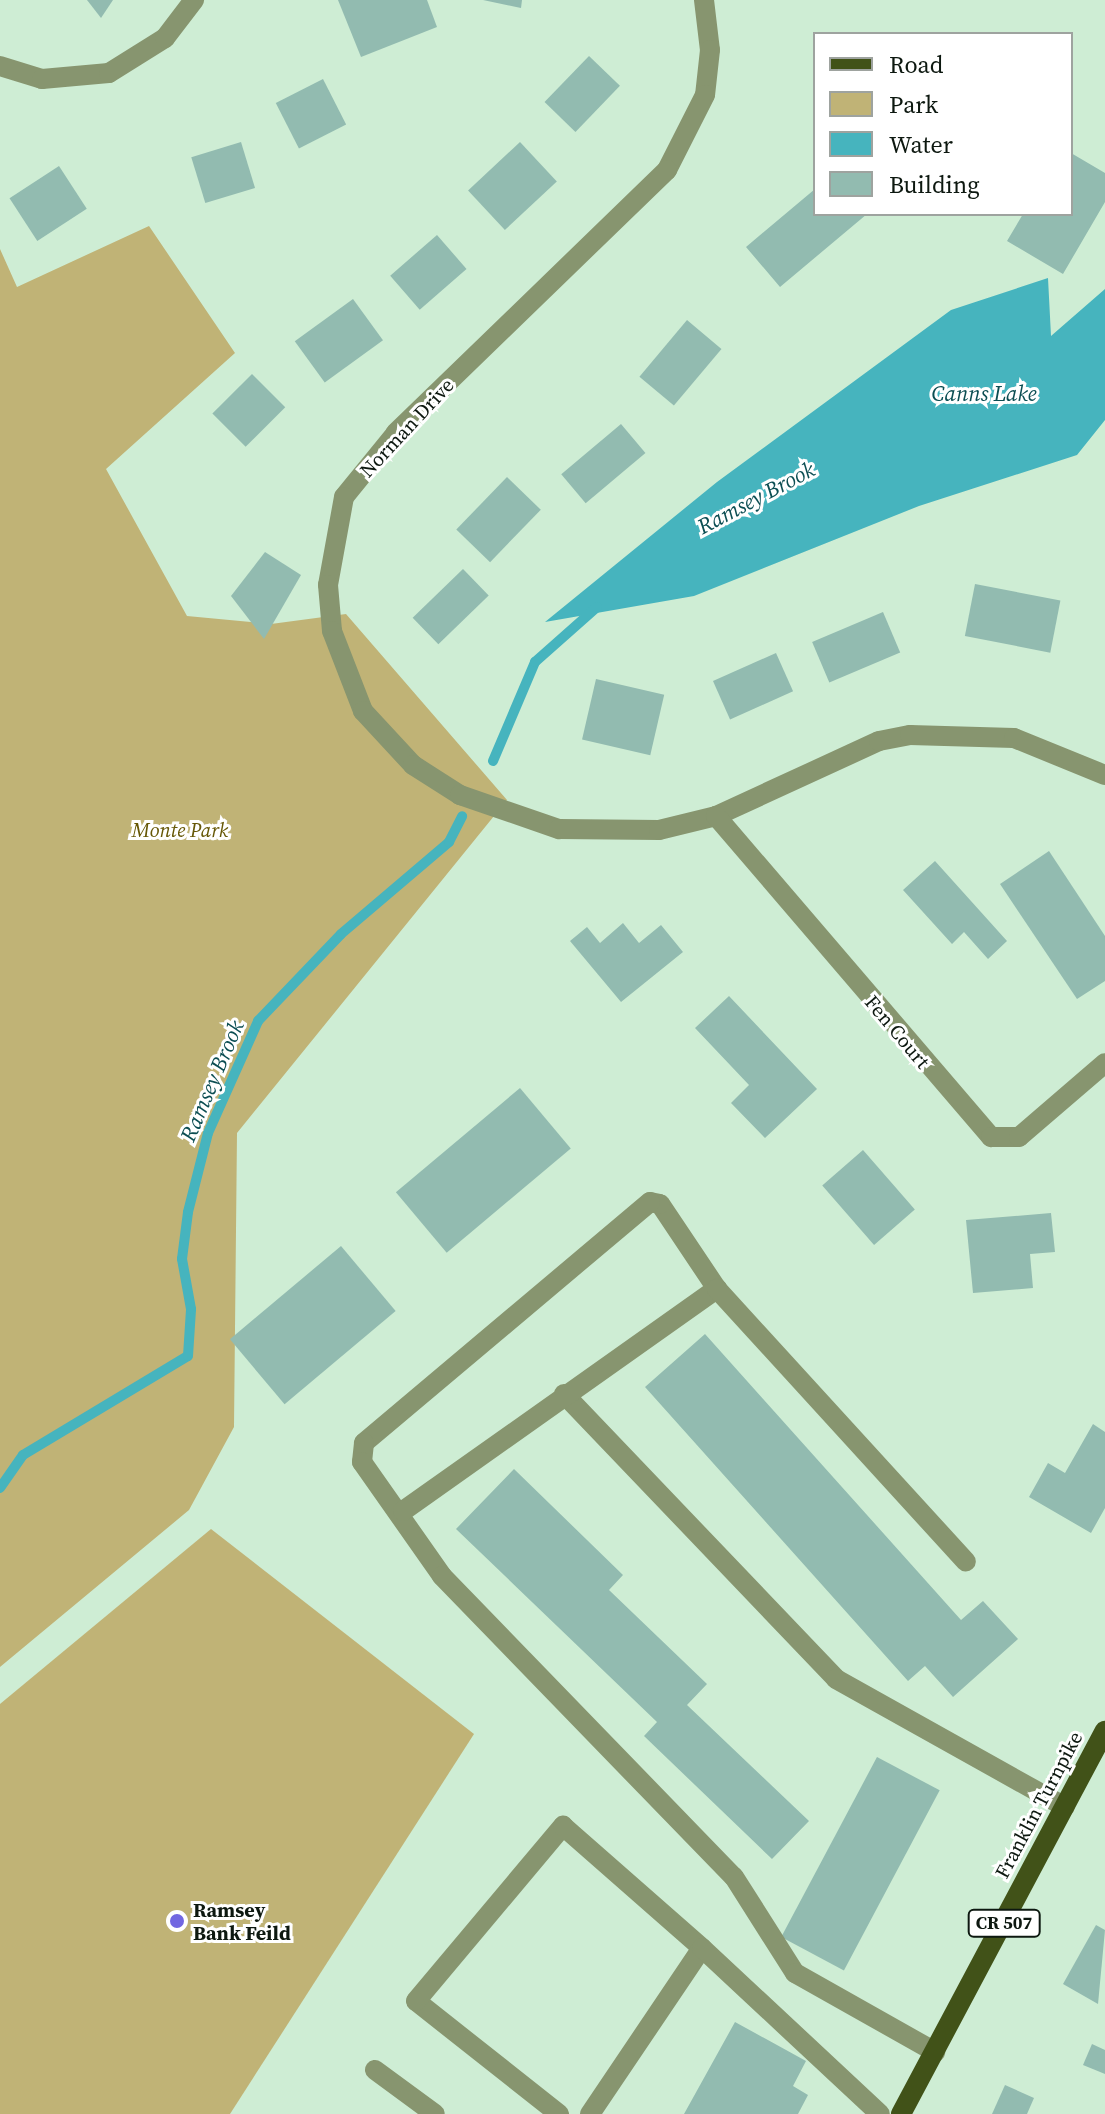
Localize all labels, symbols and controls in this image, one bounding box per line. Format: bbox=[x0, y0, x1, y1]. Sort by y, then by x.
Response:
legend bbox=[813, 32, 1073, 216]
text: Road bbox=[889, 48, 943, 81]
text: Park bbox=[889, 88, 938, 121]
text: Water bbox=[889, 128, 953, 161]
text: Building bbox=[889, 168, 980, 201]
street label: Norman Drive bbox=[355, 373, 459, 483]
water label: Canns Lake bbox=[931, 381, 1037, 407]
water label: Ramsey Brook bbox=[693, 456, 819, 540]
park label: Monte Park bbox=[132, 818, 228, 842]
street label: Fen Court bbox=[859, 991, 935, 1073]
water label: Ramsey Brook bbox=[175, 1017, 249, 1145]
street label: Franklin Turnpike bbox=[990, 1727, 1088, 1883]
place label: Ramsey Bank Feild bbox=[193, 1898, 291, 1945]
road number: CR 507 bbox=[966, 1909, 1042, 1937]
marker: Ramsey Bank Feild bbox=[168, 1912, 186, 1930]

